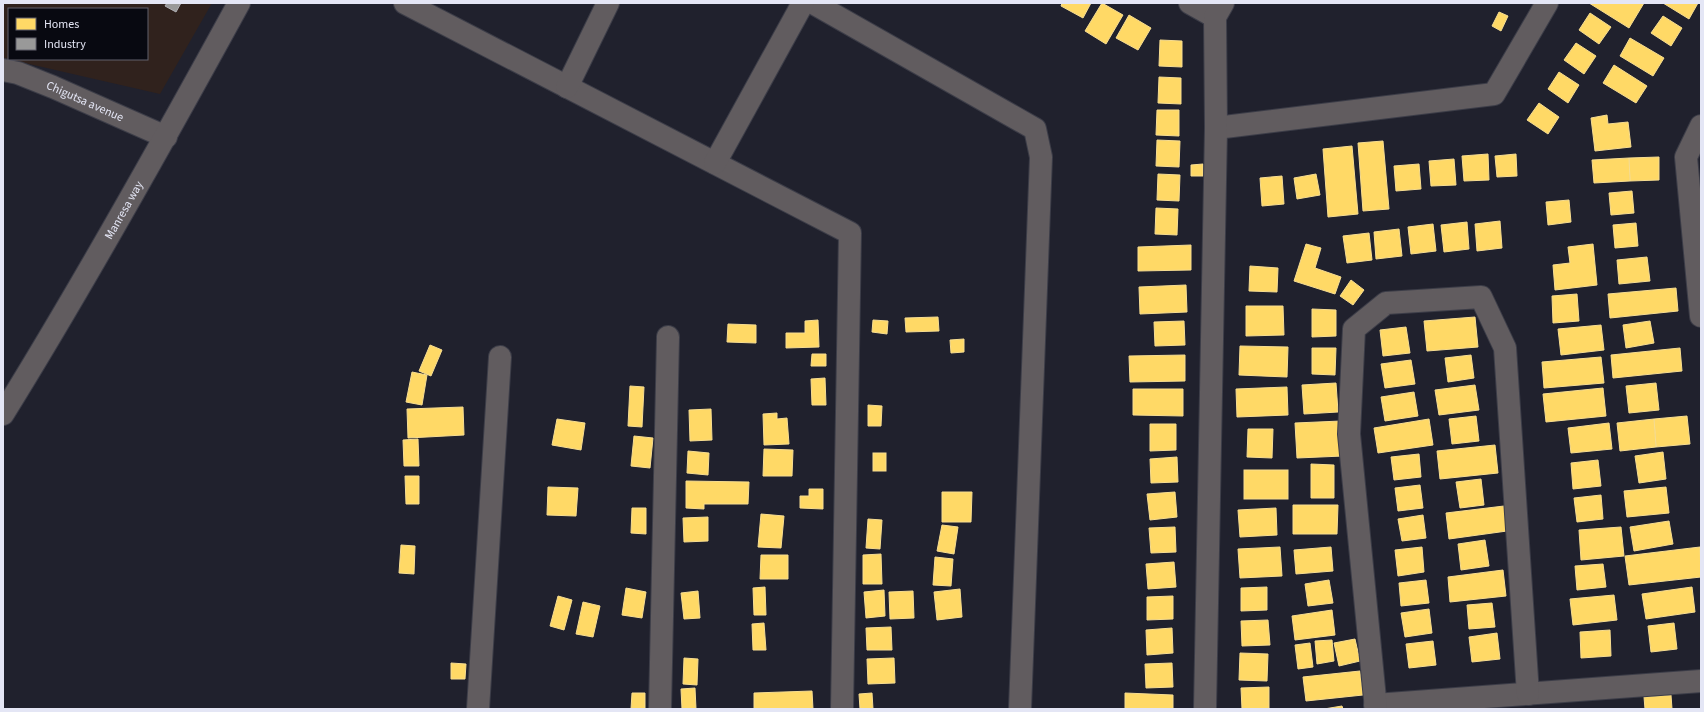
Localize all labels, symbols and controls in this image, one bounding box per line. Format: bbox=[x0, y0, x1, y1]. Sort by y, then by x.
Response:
legend bbox=[8, 8, 148, 60]
text: Homes bbox=[44, 16, 79, 33]
text: Industry bbox=[44, 36, 86, 53]
street label: Chigutsa avenue bbox=[44, 77, 126, 126]
street label: Manresa way bbox=[100, 177, 147, 243]

